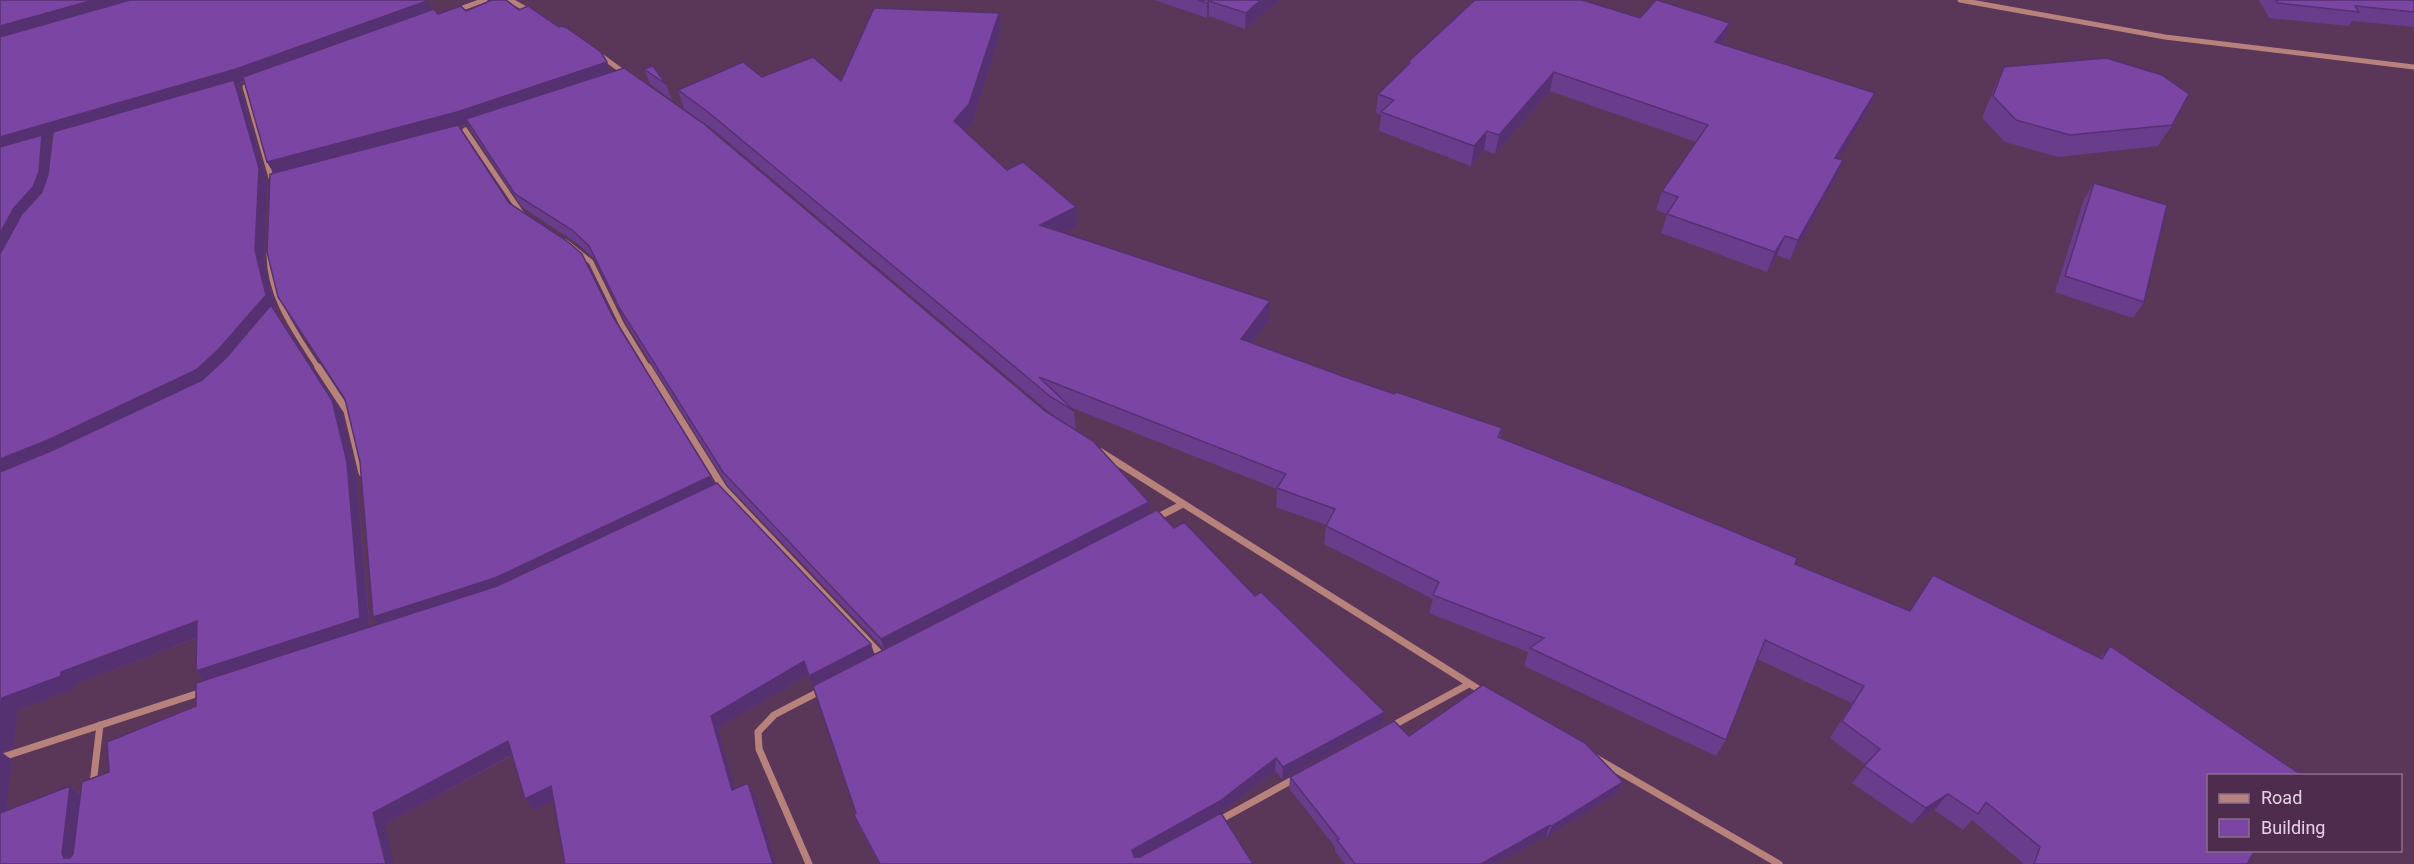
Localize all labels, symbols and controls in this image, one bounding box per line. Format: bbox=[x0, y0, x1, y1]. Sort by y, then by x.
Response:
legend bbox=[2207, 774, 2402, 852]
text: Road bbox=[2261, 787, 2302, 808]
text: Building bbox=[2261, 817, 2325, 838]

